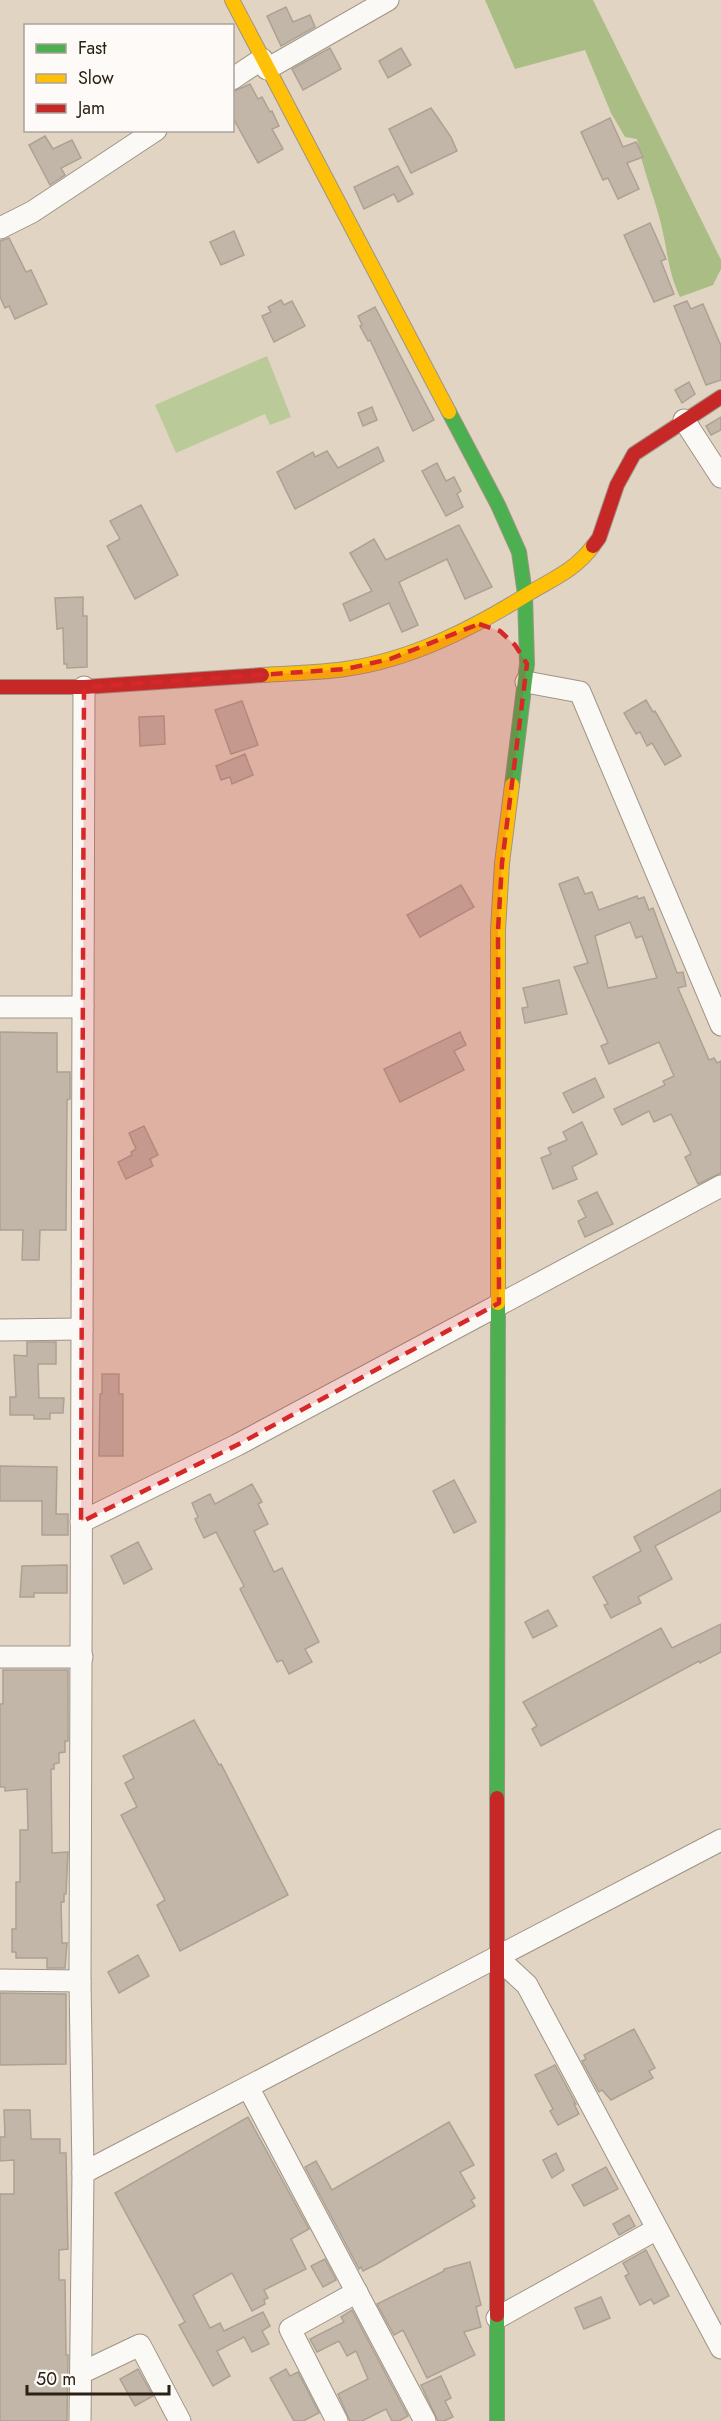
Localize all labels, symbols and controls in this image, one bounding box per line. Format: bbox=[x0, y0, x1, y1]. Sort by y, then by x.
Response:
legend bbox=[24, 24, 234, 132]
text: Fast bbox=[78, 35, 107, 61]
text: Slow bbox=[78, 65, 115, 91]
text: Jam bbox=[76, 95, 105, 121]
scale bar bbox=[27, 2358, 170, 2396]
text: 50 m bbox=[36, 2366, 76, 2392]

